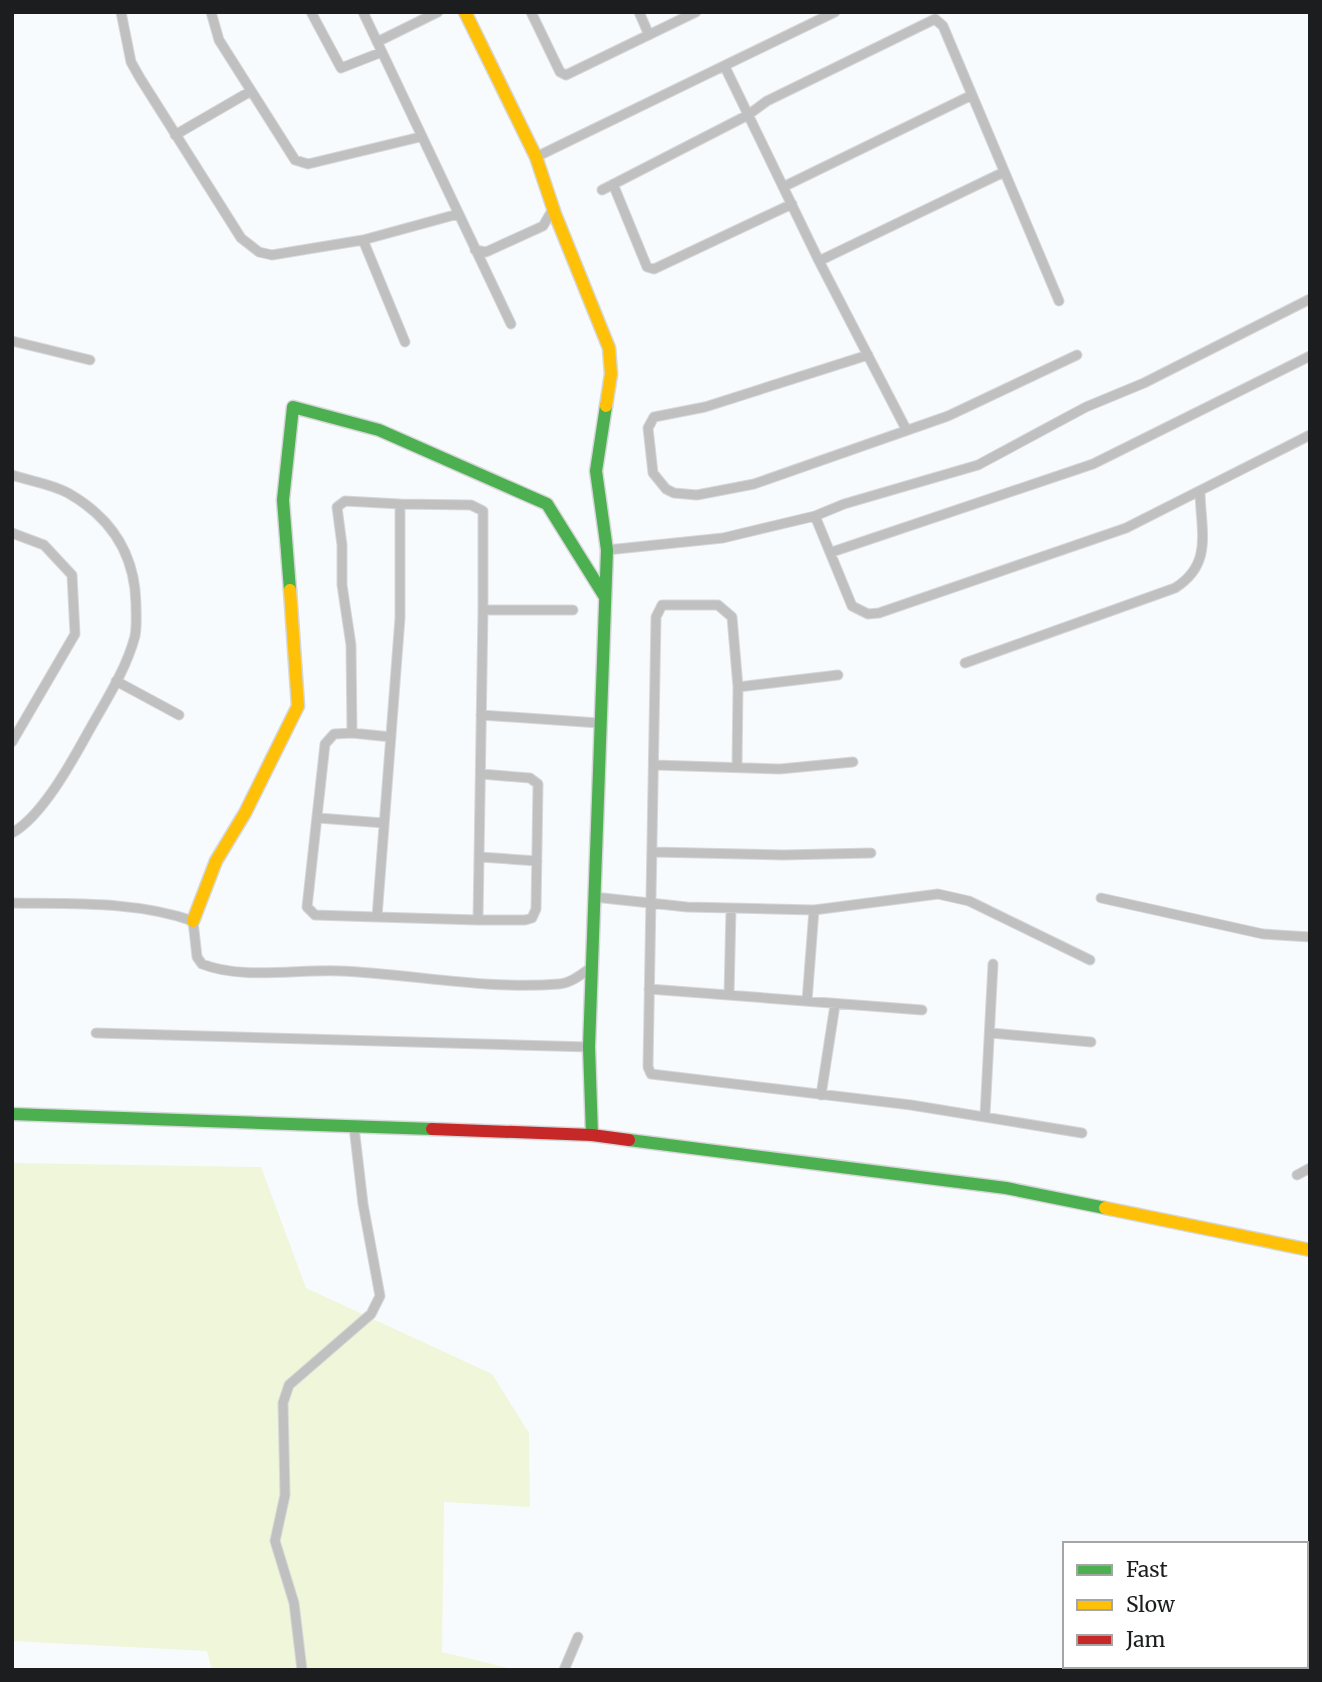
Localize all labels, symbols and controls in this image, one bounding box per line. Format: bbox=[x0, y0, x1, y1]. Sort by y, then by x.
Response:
legend bbox=[1063, 1542, 1308, 1668]
text: Fast bbox=[1126, 1556, 1168, 1583]
text: Slow bbox=[1126, 1591, 1175, 1618]
text: Jam bbox=[1125, 1626, 1165, 1653]

